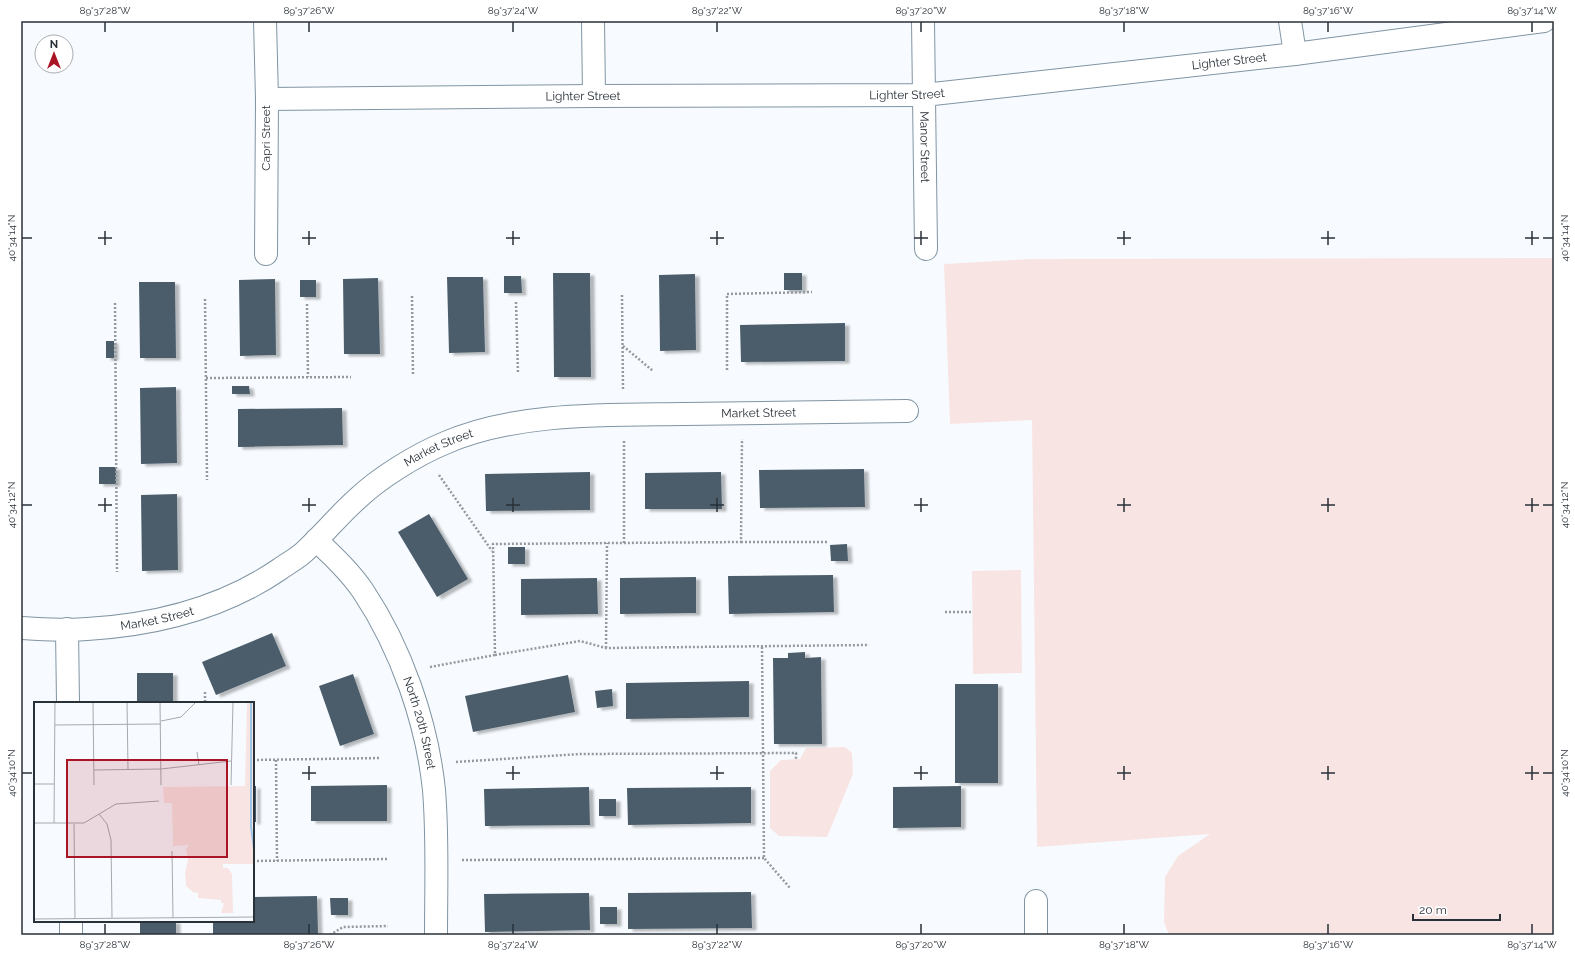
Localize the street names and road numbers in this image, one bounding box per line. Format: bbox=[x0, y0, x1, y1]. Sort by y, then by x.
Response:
street label: Lighter Street bbox=[1191, 50, 1267, 72]
street label: Lighter Street bbox=[869, 86, 945, 102]
street label: Lighter Street bbox=[545, 89, 621, 103]
street label: Capri Street bbox=[259, 105, 273, 171]
street label: Manor Street bbox=[917, 111, 932, 183]
street label: Market Street bbox=[721, 405, 796, 420]
street label: Market Street bbox=[401, 426, 475, 470]
street label: Market Street bbox=[120, 604, 195, 633]
street label: North 20th Street bbox=[400, 675, 438, 770]

